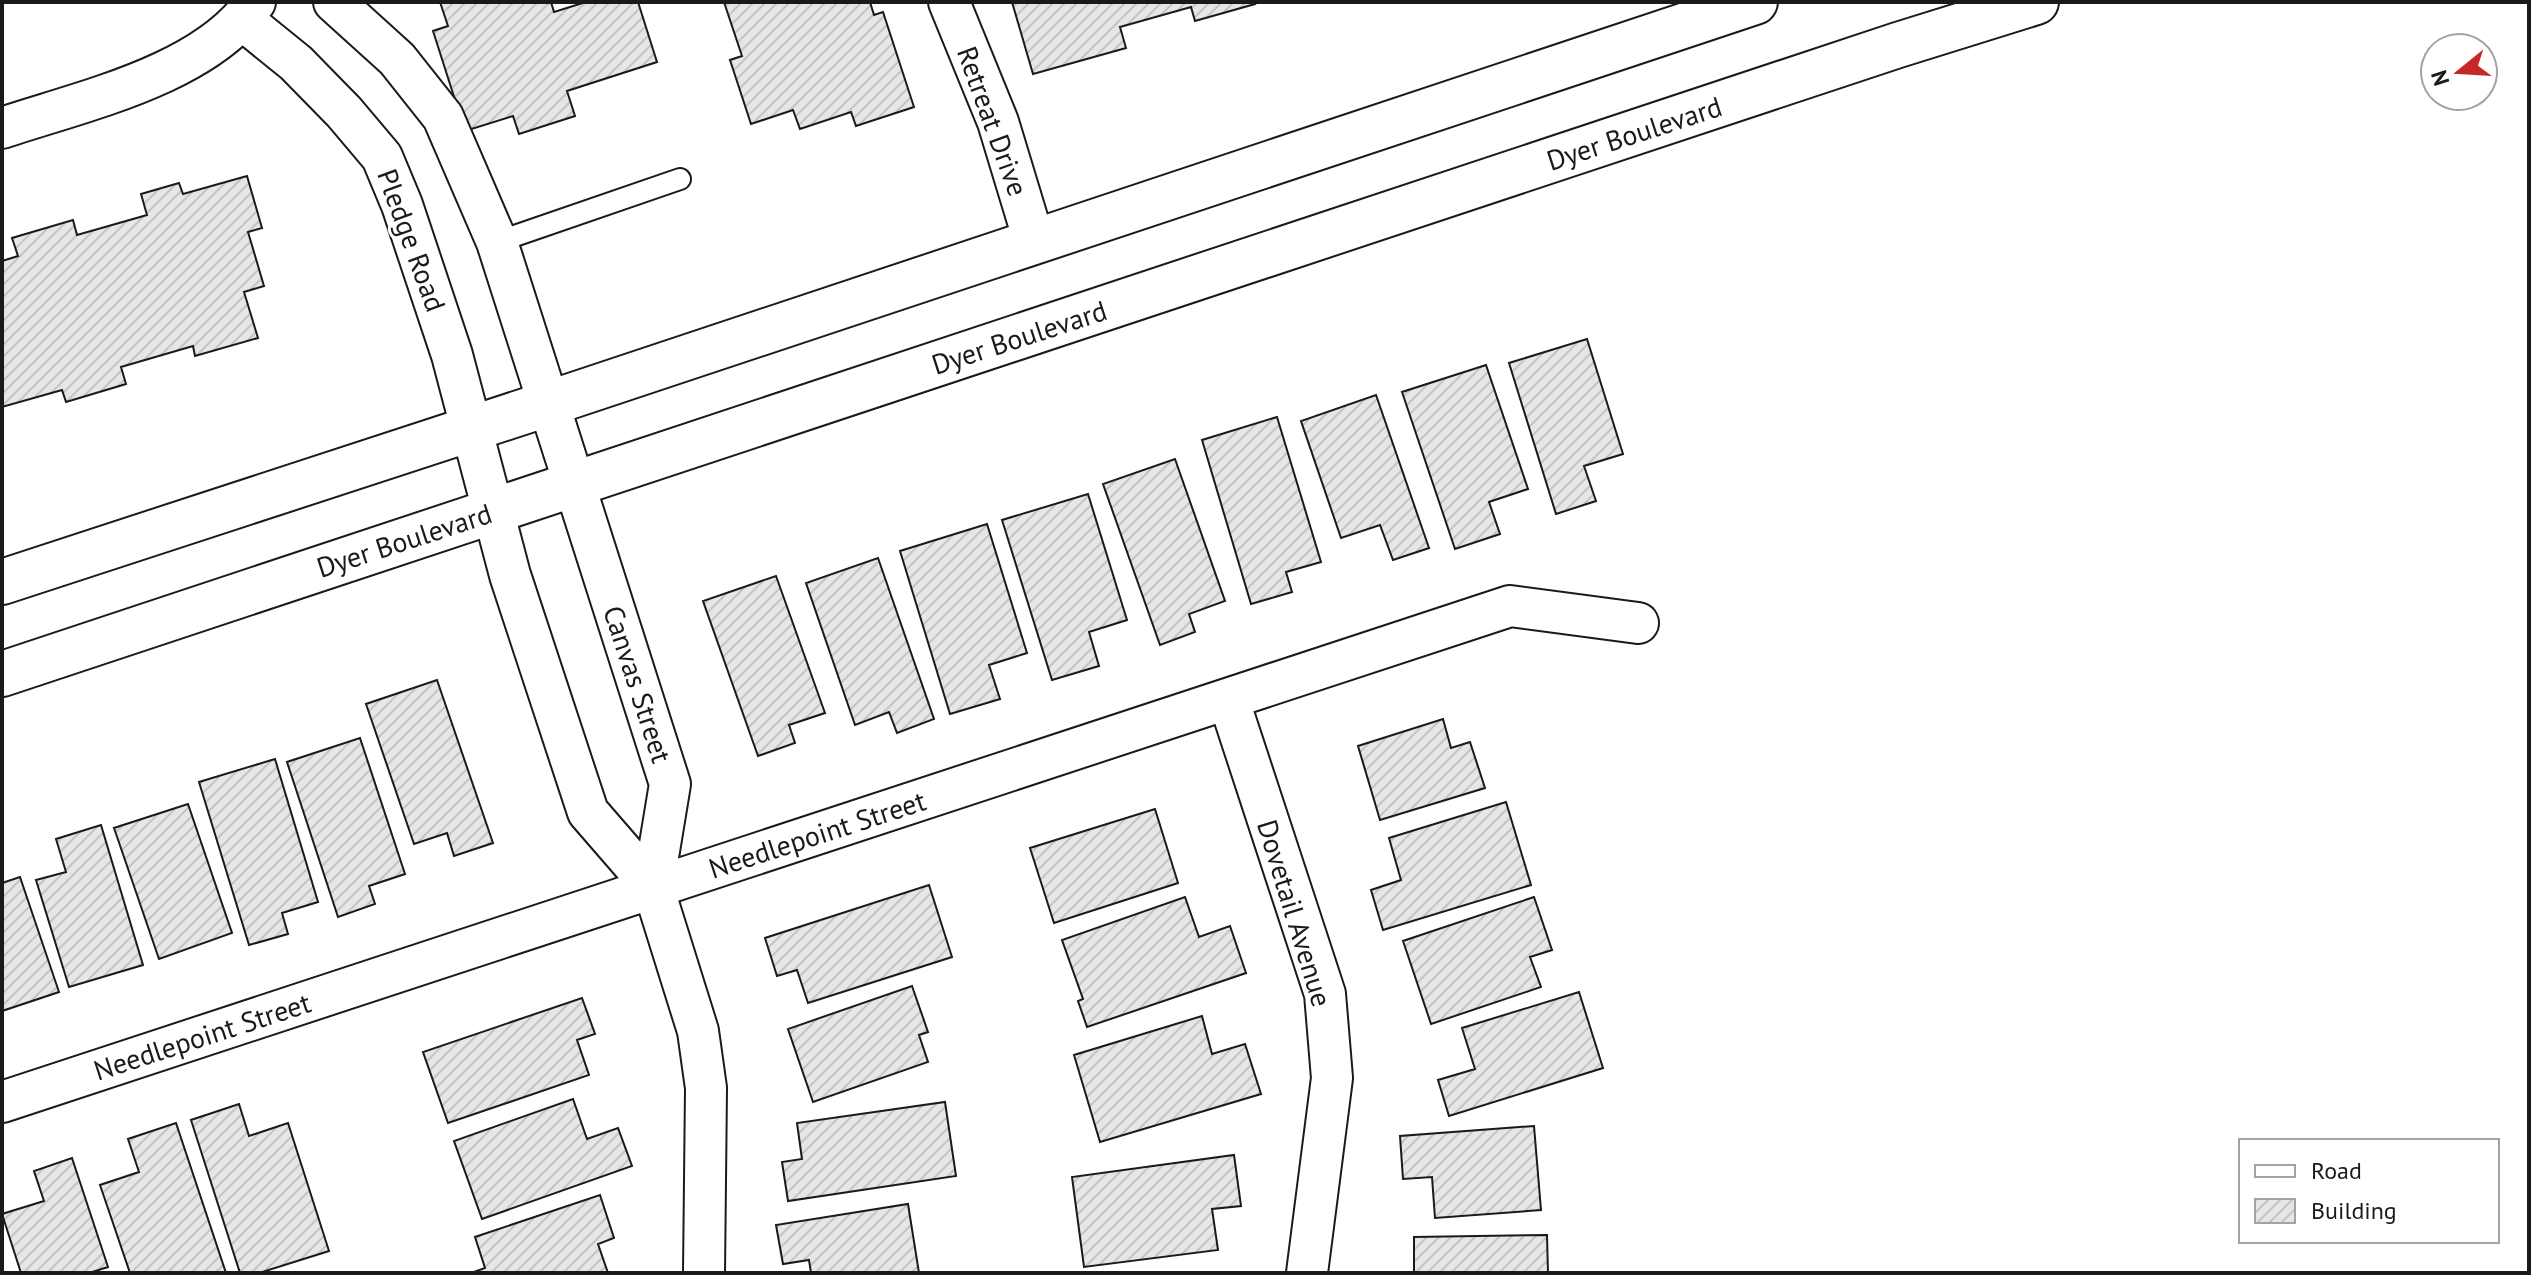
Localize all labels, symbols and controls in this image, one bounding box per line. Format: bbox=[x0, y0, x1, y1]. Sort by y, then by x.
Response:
north arrow bbox=[2419, 32, 2499, 112]
street label: Retreat Drive bbox=[949, 41, 1037, 201]
text: N bbox=[2424, 67, 2456, 89]
street label: Dyer Boulevard bbox=[1542, 87, 1726, 179]
street label: Pledge Road bbox=[369, 164, 455, 316]
street label: Dyer Boulevard bbox=[927, 291, 1111, 383]
street label: Dyer Boulevard bbox=[312, 494, 496, 586]
street label: Canvas Street bbox=[595, 601, 681, 768]
street label: Needlepoint Street bbox=[704, 781, 931, 886]
street label: Dovetail Avenue bbox=[1249, 815, 1341, 1011]
street label: Needlepoint Street bbox=[89, 983, 316, 1088]
legend bbox=[2239, 1139, 2499, 1243]
text: Road bbox=[2311, 1155, 2362, 1186]
text: Building bbox=[2311, 1195, 2397, 1226]

